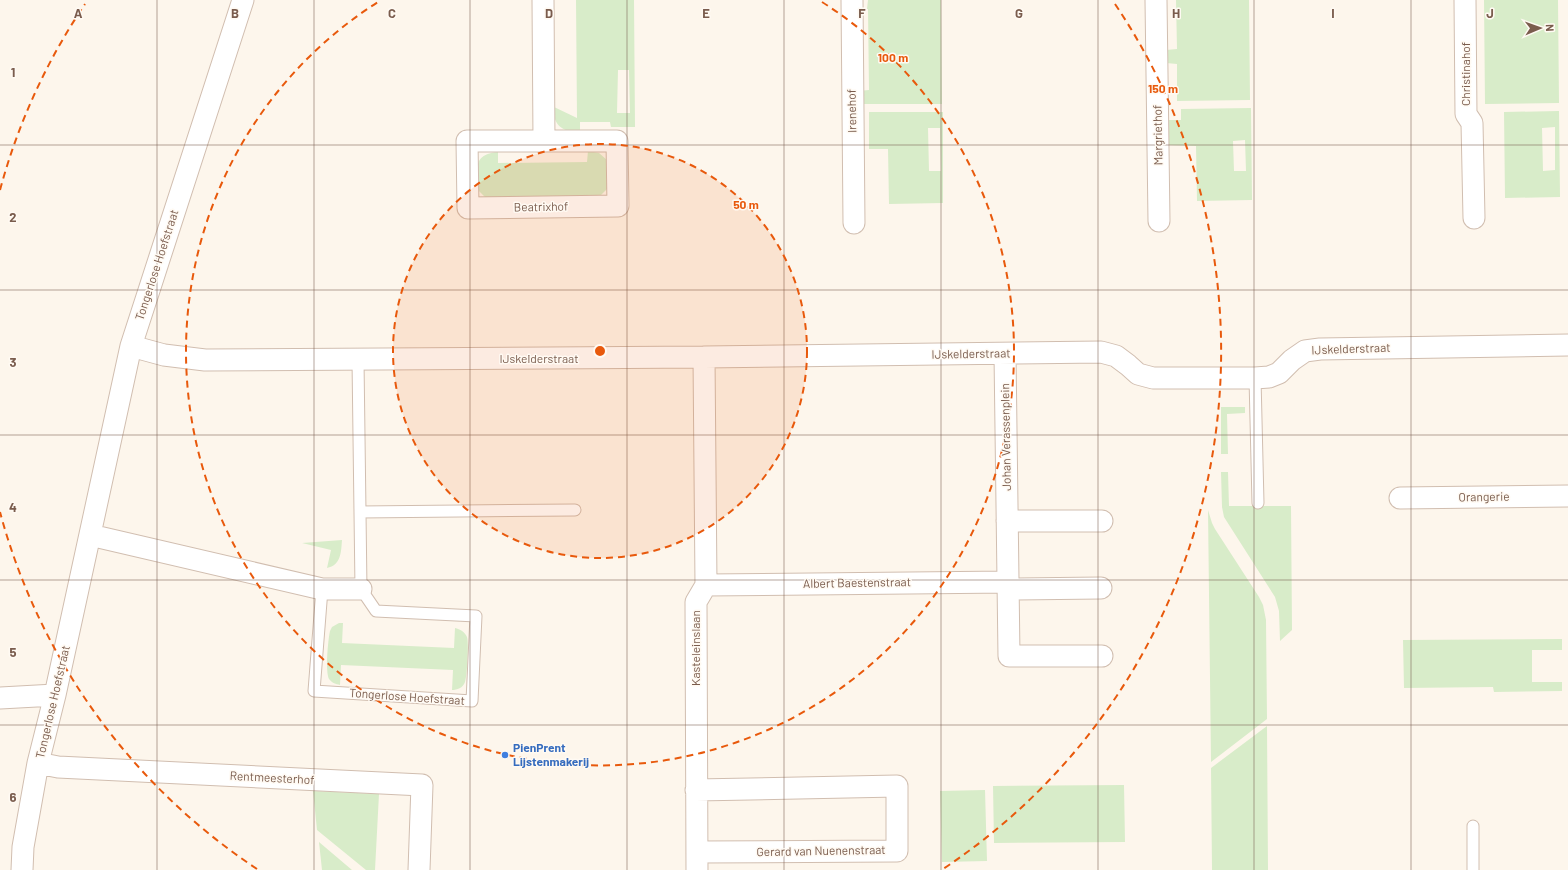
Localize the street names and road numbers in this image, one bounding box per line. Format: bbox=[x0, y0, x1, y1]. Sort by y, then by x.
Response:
street label: Christinahof bbox=[1458, 42, 1472, 106]
street label: Irenehof bbox=[844, 89, 858, 133]
street label: Margriethof bbox=[1149, 105, 1165, 165]
street label: Beatrixhof bbox=[514, 199, 568, 213]
street label: Tongerlose Hoefstraat bbox=[131, 207, 181, 322]
street label: IJskelderstraat bbox=[1311, 340, 1391, 356]
street label: IJskelderstraat bbox=[931, 345, 1011, 361]
street label: IJskelderstraat bbox=[499, 351, 579, 365]
street label: Johan Verassenplein bbox=[997, 383, 1013, 491]
street label: Orangerie bbox=[1458, 489, 1510, 503]
street label: Albert Baestenstraat bbox=[803, 574, 911, 590]
street label: Kasteleinslaan bbox=[688, 610, 702, 686]
street label: Tongerlose Hoefstraat bbox=[32, 644, 72, 760]
street label: Tongerlose Hoefstraat bbox=[349, 685, 465, 707]
street label: Rentmeesterhof bbox=[229, 768, 315, 786]
street label: Gerard van Nuenenstraat bbox=[756, 842, 886, 858]

